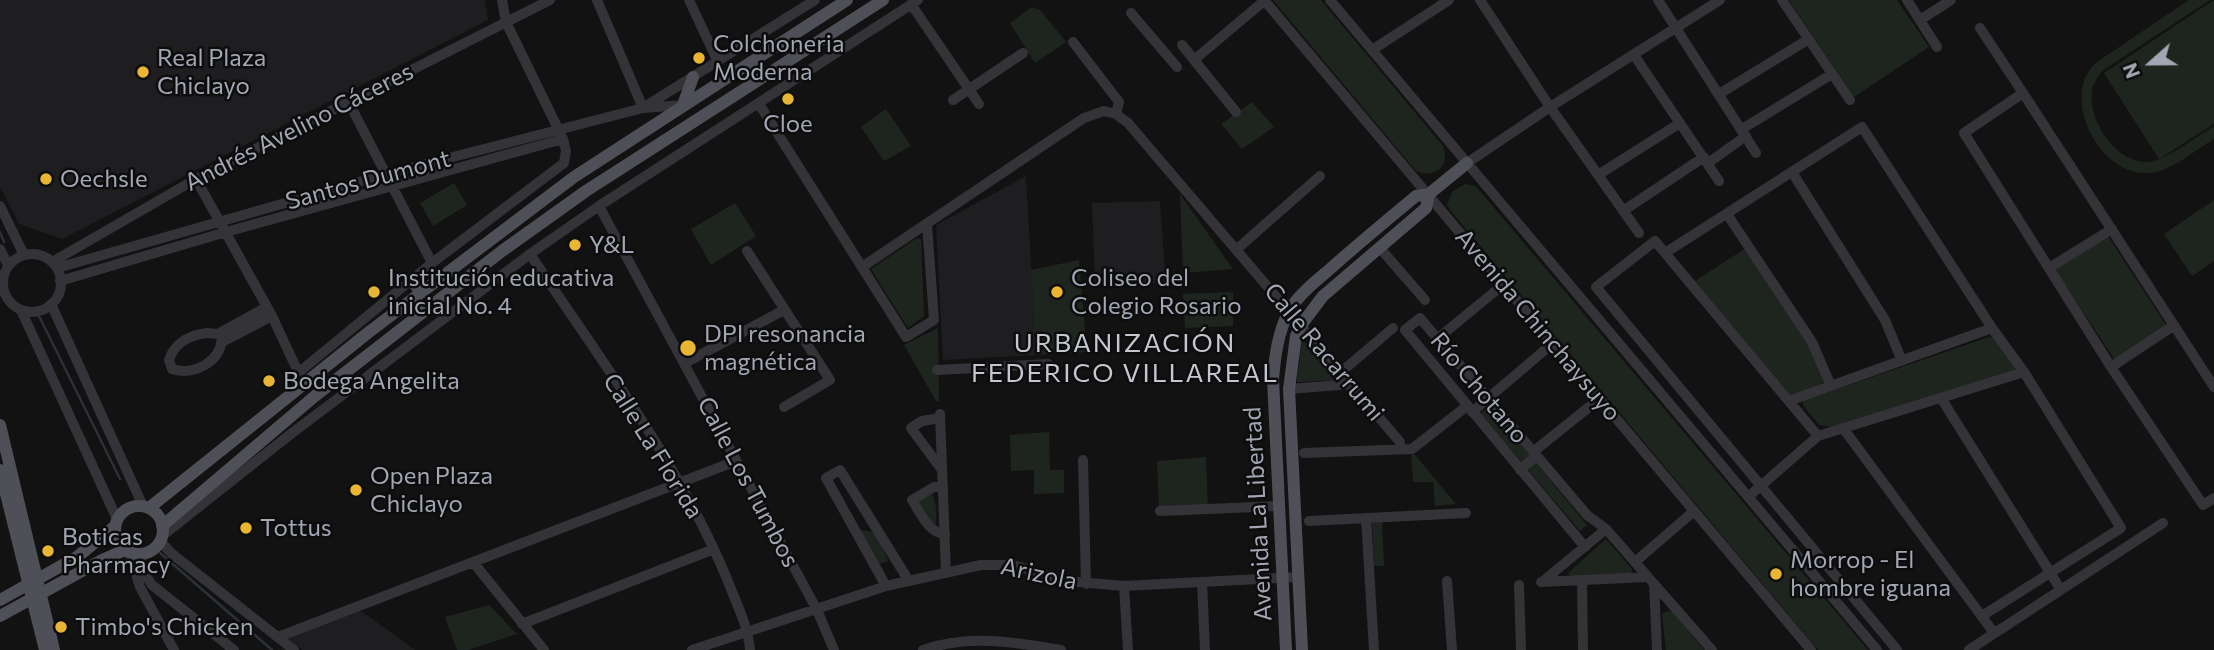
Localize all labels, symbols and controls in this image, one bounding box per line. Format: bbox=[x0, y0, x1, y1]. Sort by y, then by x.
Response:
north arrow bbox=[2116, 28, 2186, 98]
place label: Colchoneria Moderna bbox=[713, 30, 845, 86]
place label: Real Plaza Chiclayo bbox=[157, 44, 266, 100]
marker: Colchoneria Moderna bbox=[691, 50, 707, 66]
street label: Andrés Avelino Cáceres bbox=[180, 57, 418, 197]
text: N bbox=[2118, 60, 2144, 81]
marker: Real Plaza Chiclayo bbox=[135, 64, 151, 80]
marker: Cloe bbox=[780, 91, 796, 107]
place label: Cloe bbox=[763, 110, 813, 138]
street label: Santos Dumont bbox=[282, 144, 454, 216]
place label: Oechsle bbox=[60, 165, 148, 193]
marker: Oechsle bbox=[38, 171, 54, 187]
street label: Avenida Chinchaysuyo bbox=[1449, 223, 1627, 427]
place label: Y&L bbox=[589, 231, 634, 259]
marker: Y&L bbox=[567, 237, 583, 253]
place label: Institución educativa inicial No. 4 bbox=[388, 264, 614, 320]
place label: Coliseo del Colegio Rosario bbox=[1071, 264, 1242, 320]
street label: Calle Racarrumi bbox=[1258, 277, 1390, 427]
marker: Institución educativa inicial No. 4 bbox=[366, 284, 382, 300]
marker: Coliseo del Colegio Rosario bbox=[1049, 284, 1065, 300]
place label: DPI resonancia magnética bbox=[704, 320, 866, 376]
district label: URBANIZACIÓN FEDERICO VILLAREAL bbox=[973, 327, 1277, 388]
street label: Río Chotano bbox=[1424, 327, 1534, 449]
marker: DPI resonancia magnética bbox=[678, 338, 698, 358]
place label: Bodega Angelita bbox=[283, 367, 460, 395]
street label: Calle La Florida bbox=[597, 368, 709, 524]
marker: Bodega Angelita bbox=[261, 373, 277, 389]
street label: Calle Los Tumbos bbox=[691, 392, 805, 572]
street label: Avenida La Libertad bbox=[1238, 406, 1278, 622]
place label: Open Plaza Chiclayo bbox=[370, 462, 493, 518]
marker: Open Plaza Chiclayo bbox=[348, 482, 364, 498]
place label: Tottus bbox=[260, 514, 332, 542]
marker: Tottus bbox=[238, 520, 254, 536]
place label: Boticas Pharmacy bbox=[62, 523, 171, 579]
marker: Boticas Pharmacy bbox=[40, 543, 56, 559]
place label: Morrop - El hombre iguana bbox=[1790, 546, 1951, 602]
street label: Arizola bbox=[998, 552, 1080, 596]
marker: Morrop - El hombre iguana bbox=[1768, 566, 1784, 582]
place label: Timbo's Chicken bbox=[75, 613, 253, 641]
marker: Timbo's Chicken bbox=[53, 619, 69, 635]

